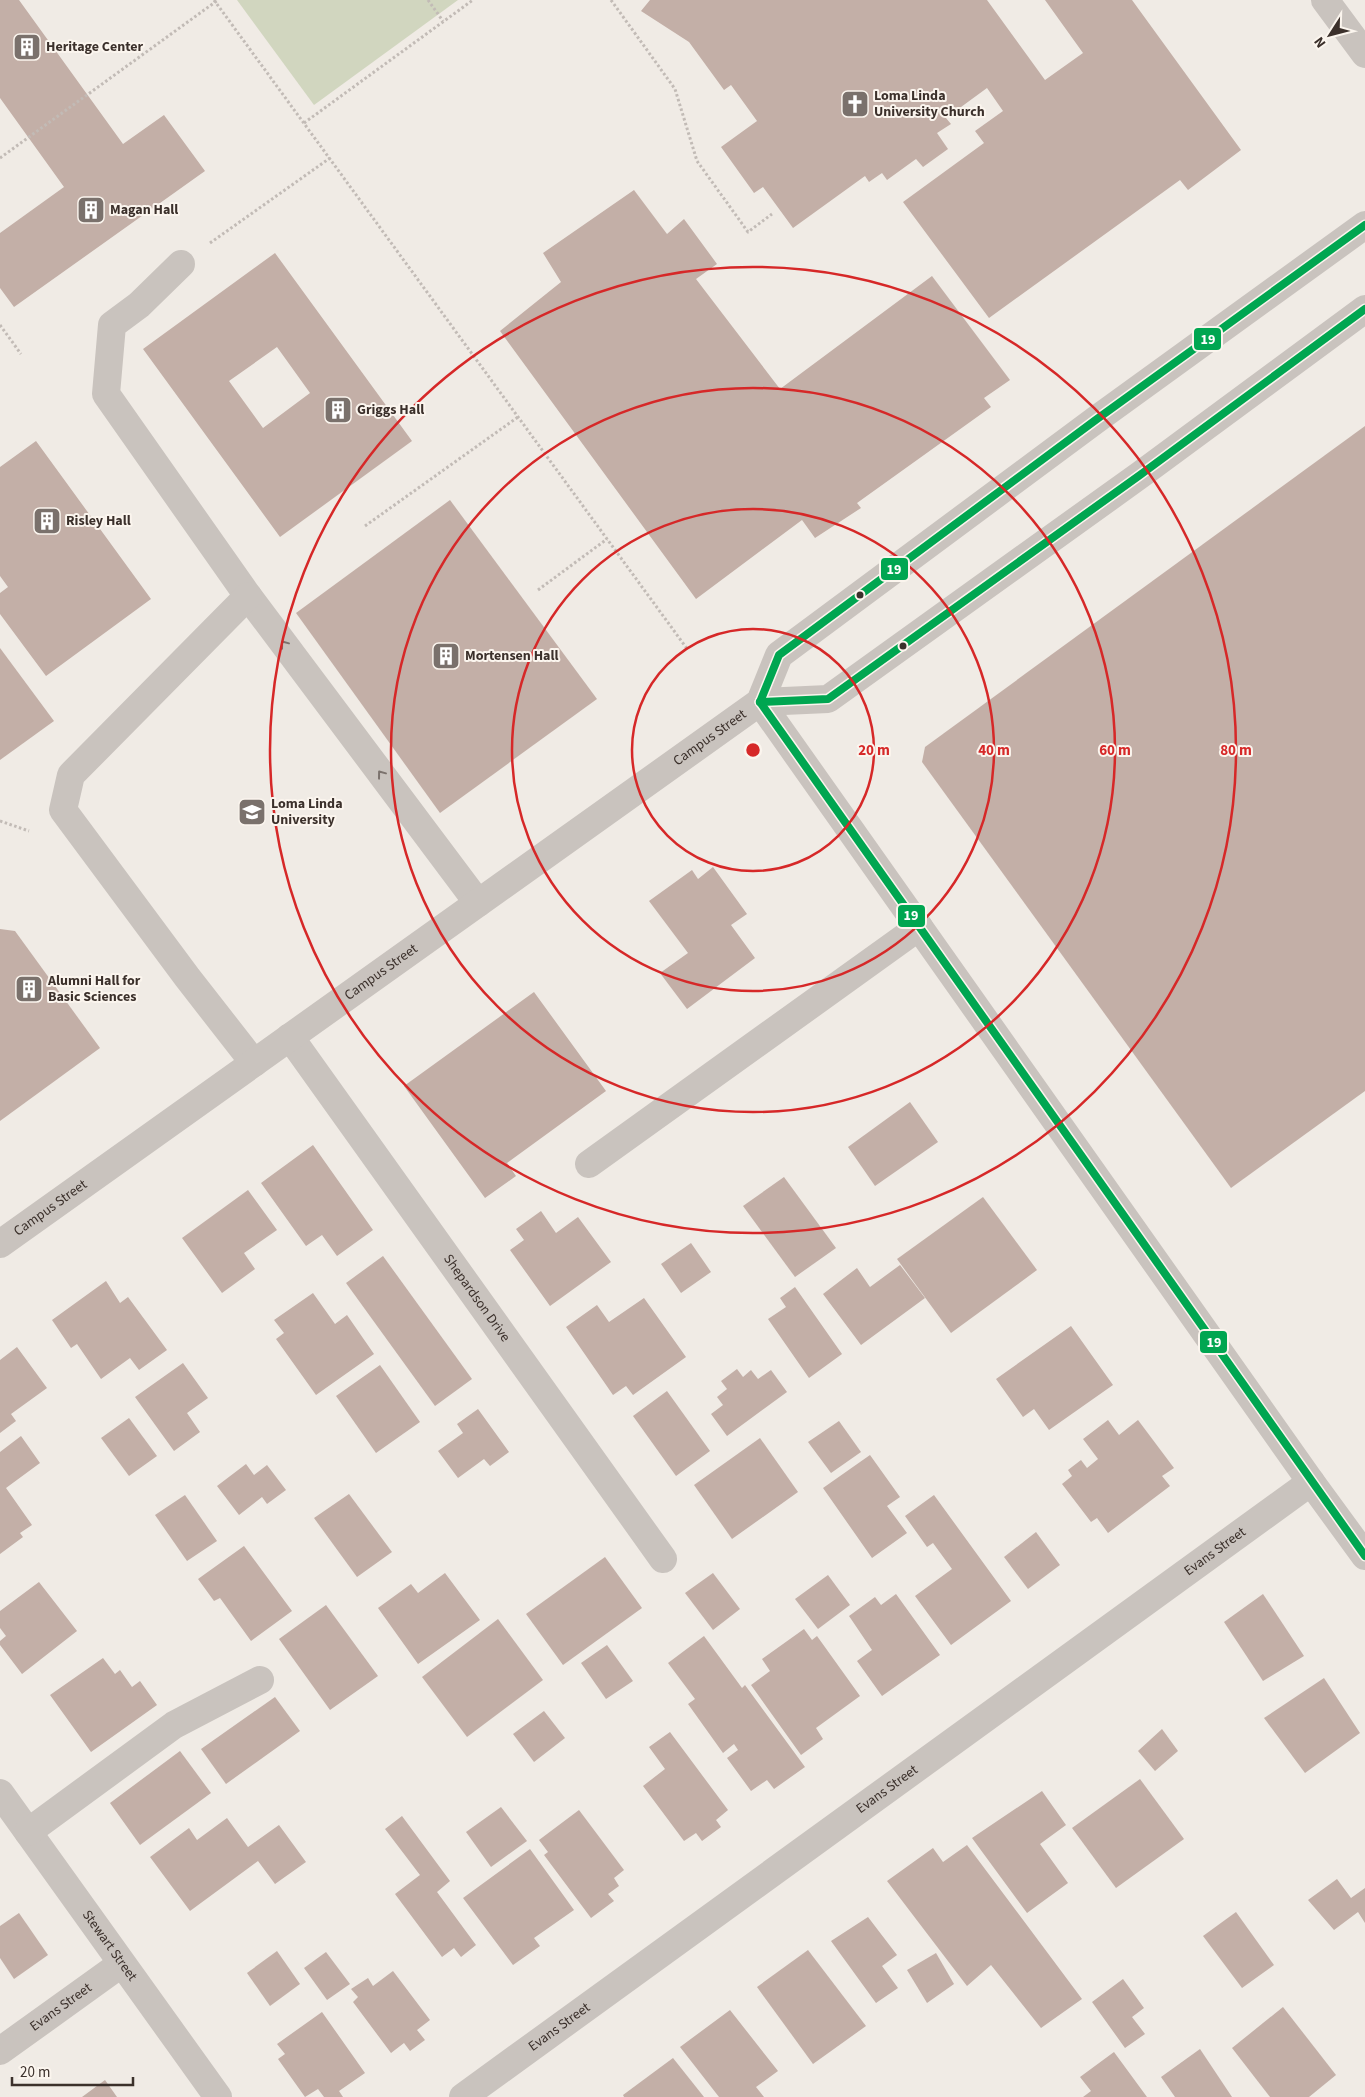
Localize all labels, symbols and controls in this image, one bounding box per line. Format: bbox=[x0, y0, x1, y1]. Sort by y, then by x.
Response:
north arrow bbox=[1305, 10, 1355, 60]
building icon: Heritage Center bbox=[12, 32, 42, 62]
text: N bbox=[1309, 32, 1331, 52]
place label: Heritage Center bbox=[46, 37, 144, 57]
place label: Loma Linda University Church bbox=[874, 86, 985, 122]
church icon: Loma Linda University Church bbox=[840, 89, 870, 119]
building icon: Magan Hall bbox=[76, 195, 106, 225]
place label: Magan Hall bbox=[110, 200, 178, 220]
line badge: 19 bbox=[1193, 327, 1222, 351]
text: 19 bbox=[1201, 330, 1215, 350]
building icon: Griggs Hall bbox=[323, 395, 353, 425]
place label: Griggs Hall bbox=[357, 400, 424, 420]
building icon: Risley Hall bbox=[32, 506, 62, 536]
place label: Risley Hall bbox=[66, 511, 131, 531]
line badge: 19 bbox=[880, 557, 909, 581]
text: 19 bbox=[887, 560, 901, 580]
unlabelled marker bbox=[855, 590, 865, 600]
one-way arrow bbox=[281, 640, 290, 650]
building icon: Mortensen Hall bbox=[431, 641, 461, 671]
unlabelled marker bbox=[898, 641, 908, 651]
place label: Mortensen Hall bbox=[465, 646, 558, 666]
street label: Campus Street bbox=[669, 704, 751, 771]
text: 20 m bbox=[858, 740, 890, 761]
text: 40 m bbox=[978, 740, 1010, 761]
text: 60 m bbox=[1099, 740, 1131, 761]
text: 80 m bbox=[1220, 740, 1252, 761]
centre of rings bbox=[744, 741, 762, 759]
one-way arrow bbox=[378, 770, 387, 780]
place label: Loma Linda University bbox=[271, 794, 343, 830]
school or university icon: Loma Linda University bbox=[237, 797, 267, 827]
line badge: 19 bbox=[897, 904, 926, 928]
text: 19 bbox=[904, 906, 918, 926]
street label: Campus Street bbox=[340, 939, 422, 1005]
place label: Alumni Hall for Basic Sciences bbox=[47, 971, 141, 1007]
building icon: Alumni Hall for Basic Sciences bbox=[14, 974, 44, 1004]
street label: Campus Street bbox=[10, 1175, 91, 1241]
street label: Shepardson Drive bbox=[438, 1250, 515, 1346]
line badge: 19 bbox=[1199, 1330, 1228, 1354]
text: 19 bbox=[1207, 1333, 1221, 1353]
street label: Evans Street bbox=[1180, 1522, 1250, 1581]
street label: Evans Street bbox=[852, 1760, 922, 1819]
street label: Stewart Street bbox=[77, 1906, 142, 1986]
street label: Evans Street bbox=[26, 1978, 96, 2036]
street label: Evans Street bbox=[524, 1998, 595, 2056]
scale bar bbox=[12, 2054, 134, 2086]
text: 20 m bbox=[20, 2062, 50, 2083]

